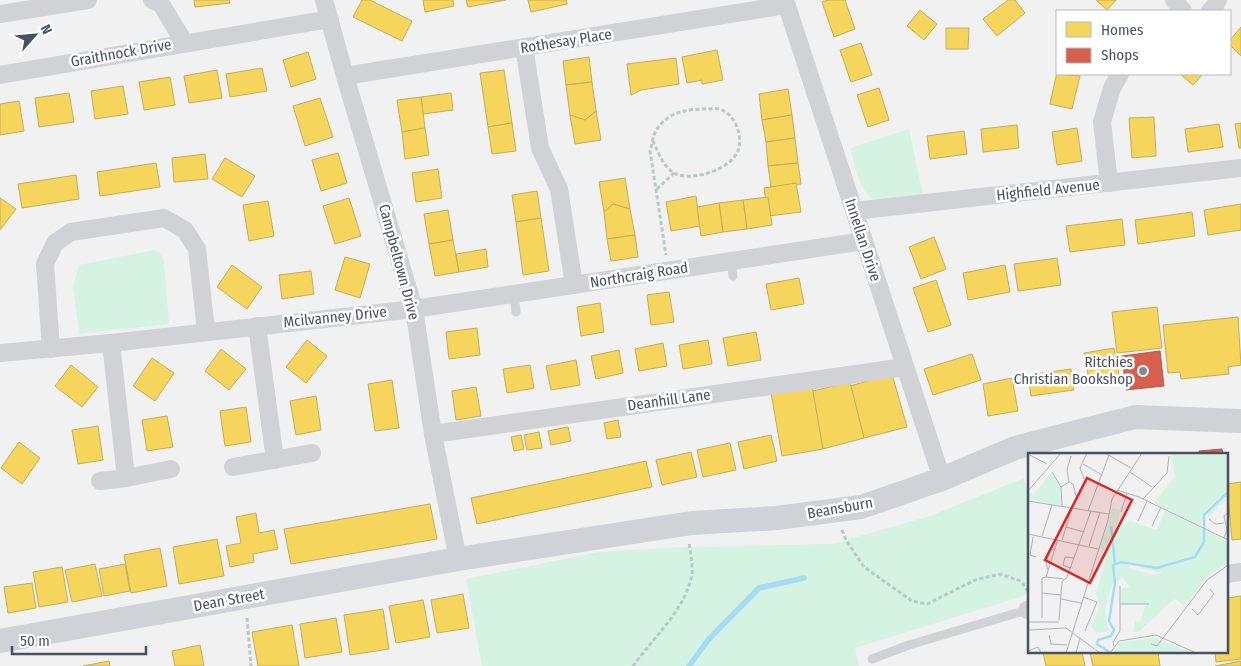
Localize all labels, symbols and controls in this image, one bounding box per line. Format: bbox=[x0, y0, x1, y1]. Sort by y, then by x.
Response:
north arrow bbox=[10, 10, 60, 60]
legend bbox=[1056, 10, 1231, 75]
text: Homes bbox=[1101, 21, 1143, 39]
text: N bbox=[37, 22, 56, 37]
street label: Rothesay Place bbox=[519, 25, 613, 57]
street label: Graithnock Drive bbox=[69, 35, 173, 71]
text: Shops bbox=[1101, 46, 1139, 64]
street label: Highfield Avenue bbox=[996, 176, 1100, 204]
street label: Innellan Drive bbox=[841, 197, 885, 283]
street label: Campbeltown Drive bbox=[375, 202, 423, 322]
street label: Northcraig Road bbox=[589, 258, 689, 292]
street label: Mcilvanney Drive bbox=[283, 303, 387, 331]
place label: Ritchies Christian Bookshop bbox=[1014, 353, 1133, 388]
marker: Ritchies Christian Bookshop bbox=[1137, 365, 1149, 377]
street label: Deanhill Lane bbox=[626, 385, 712, 415]
inset map bbox=[1028, 453, 1228, 654]
street label: Beansburn bbox=[806, 493, 874, 523]
street label: Dean Street bbox=[192, 585, 266, 615]
scale bar bbox=[12, 624, 146, 656]
text: 50 m bbox=[20, 632, 50, 650]

